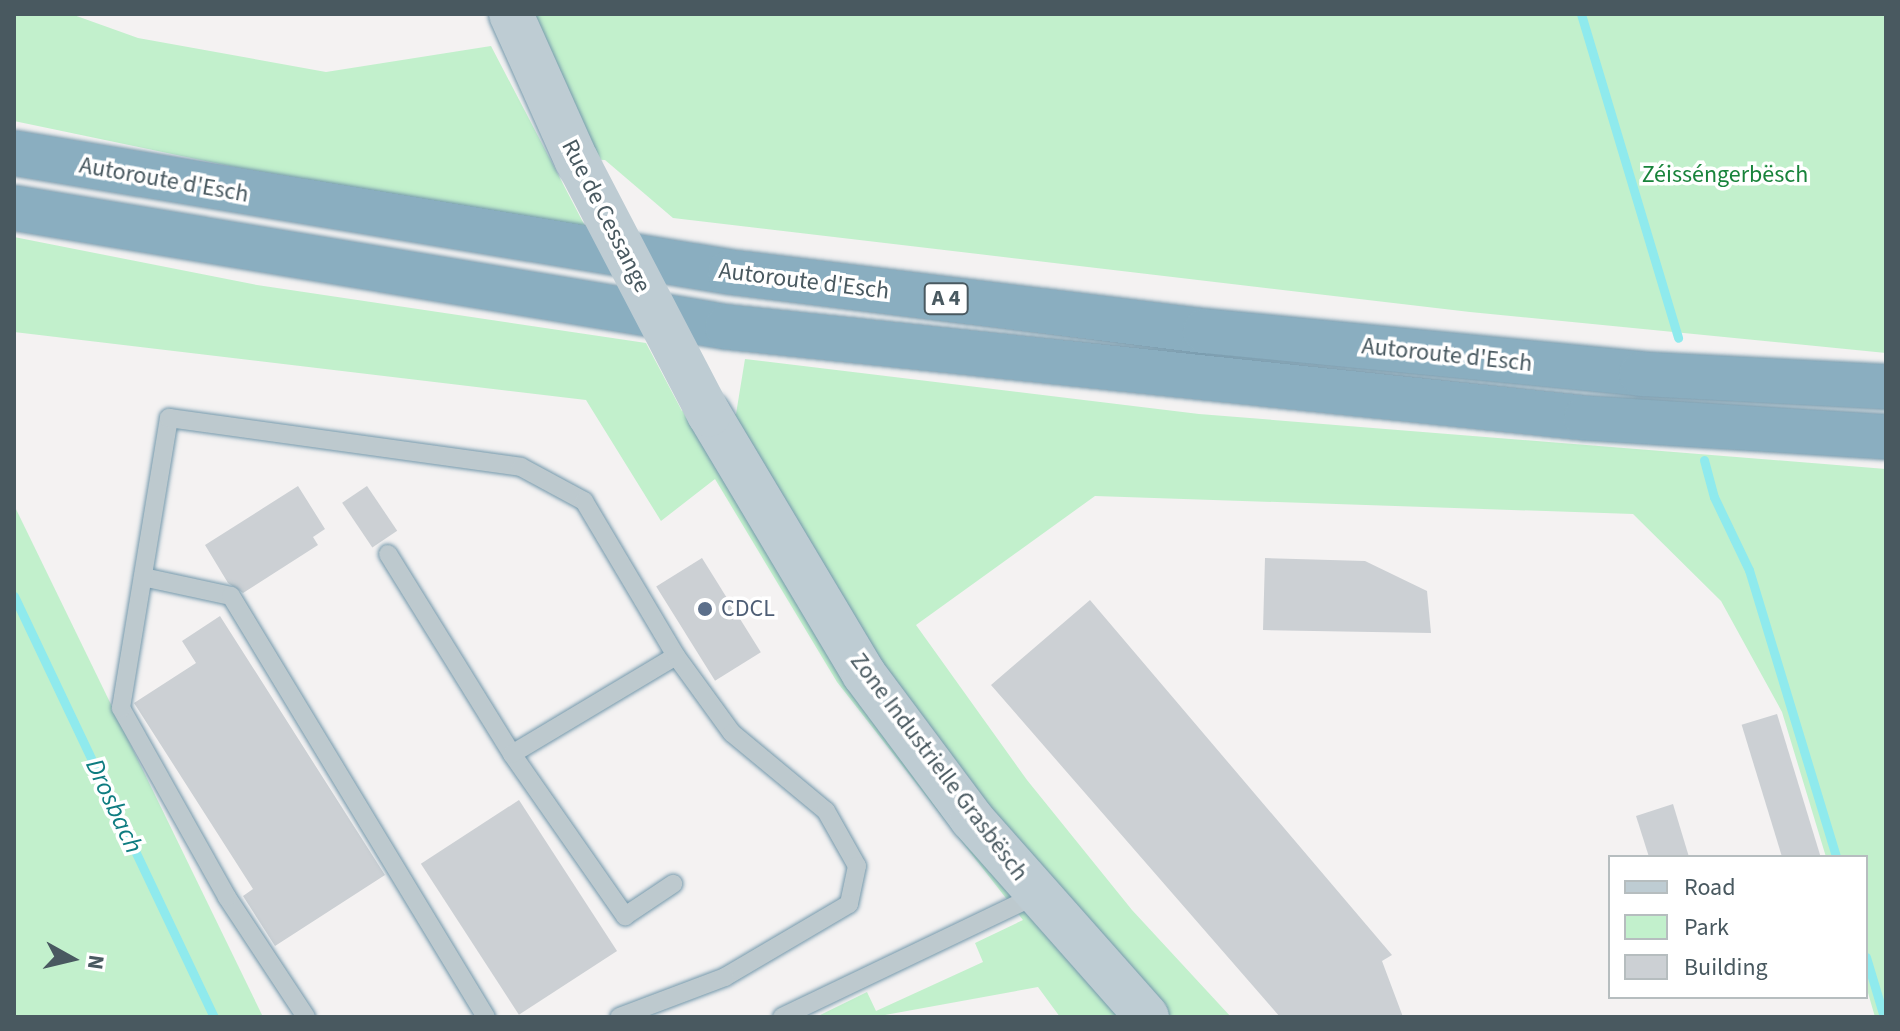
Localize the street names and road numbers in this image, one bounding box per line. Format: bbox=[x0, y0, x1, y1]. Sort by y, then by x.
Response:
street label: Rue de Cessange bbox=[555, 135, 657, 297]
street label: Autoroute d'Esch bbox=[77, 151, 251, 209]
street label: Autoroute d'Esch bbox=[717, 256, 891, 306]
road number: A 4 bbox=[922, 281, 970, 317]
street label: Autoroute d'Esch bbox=[1360, 332, 1534, 378]
street label: Zone Industrielle Grasbësch bbox=[844, 647, 1034, 887]

